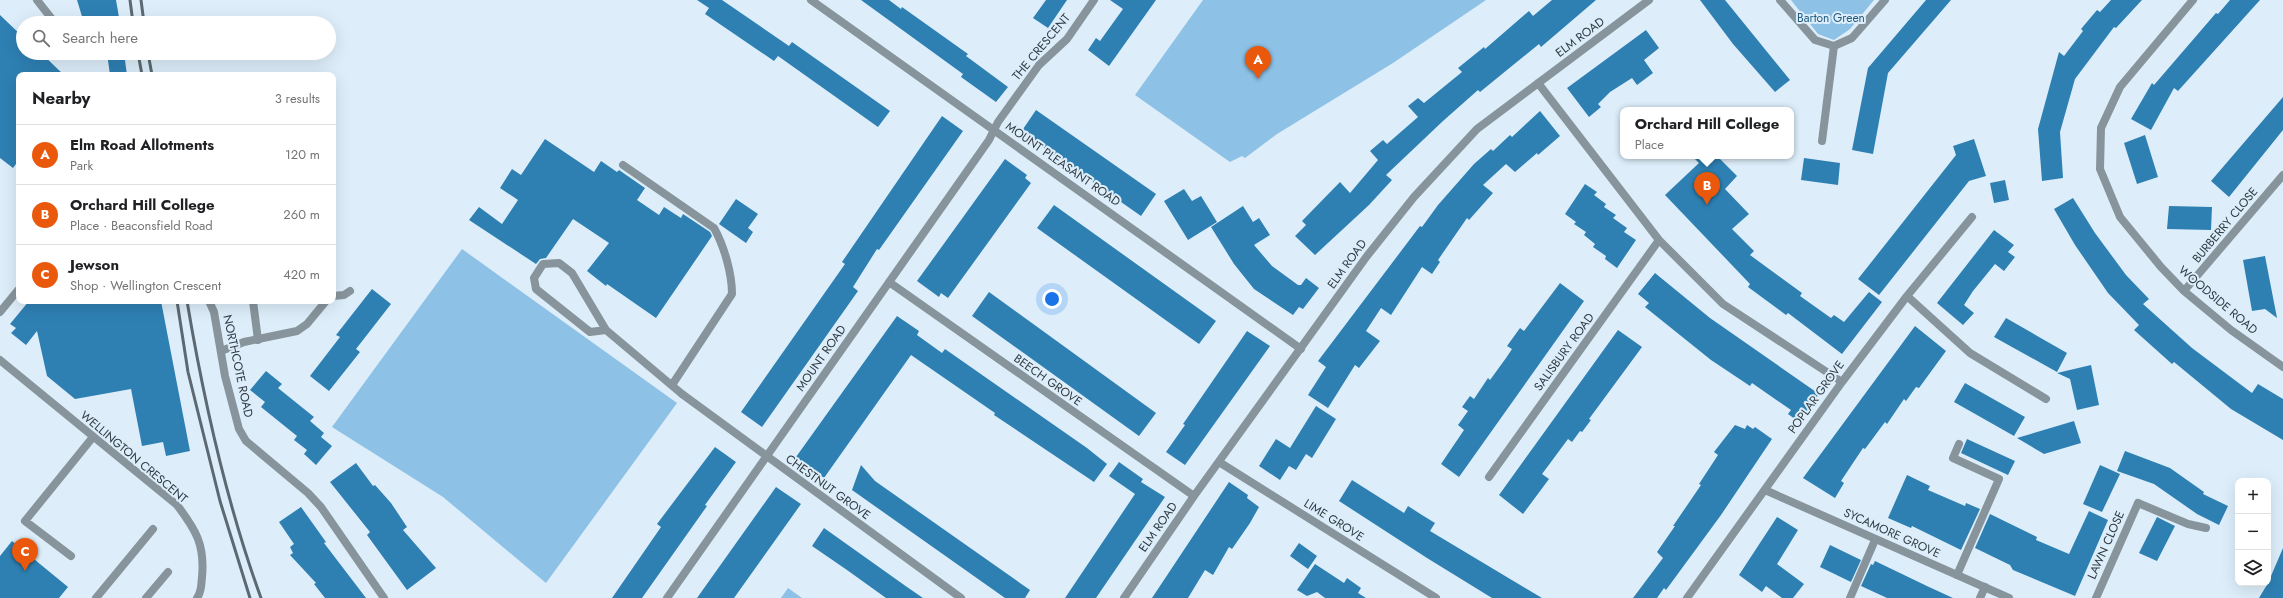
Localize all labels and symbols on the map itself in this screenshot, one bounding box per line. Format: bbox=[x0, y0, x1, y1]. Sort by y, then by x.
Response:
street label: THE CRESCENT bbox=[1008, 9, 1075, 84]
park label: Barton Green bbox=[1797, 9, 1865, 27]
street label: ELM ROAD bbox=[1552, 13, 1608, 61]
pin: A bbox=[1245, 46, 1271, 79]
street label: MOUNT PLEASANT ROAD bbox=[1002, 117, 1124, 211]
pin: B bbox=[1694, 172, 1720, 205]
street label: BURBERRY CLOSE bbox=[2188, 183, 2262, 267]
street label: ELM ROAD bbox=[1323, 236, 1371, 292]
street label: WOODSIDE ROAD bbox=[2174, 261, 2262, 339]
your location bbox=[1042, 289, 1062, 309]
street label: SALISBURY ROAD bbox=[1530, 309, 1598, 395]
street label: NORTHCOTE ROAD bbox=[218, 313, 258, 419]
street label: MOUNT ROAD bbox=[792, 321, 850, 395]
street label: BEECH GROVE bbox=[1010, 350, 1086, 410]
street label: POPLAR GROVE bbox=[1783, 357, 1849, 437]
street label: WELLINGTON CRESCENT bbox=[76, 407, 192, 508]
street label: CHESTNUT GROVE bbox=[782, 450, 874, 524]
street label: LIME GROVE bbox=[1300, 494, 1368, 546]
street label: ELM ROAD bbox=[1134, 498, 1182, 556]
street label: SYCAMORE GROVE bbox=[1841, 504, 1943, 562]
street label: LAWN CLOSE bbox=[2083, 508, 2129, 582]
pin: C bbox=[12, 538, 38, 571]

